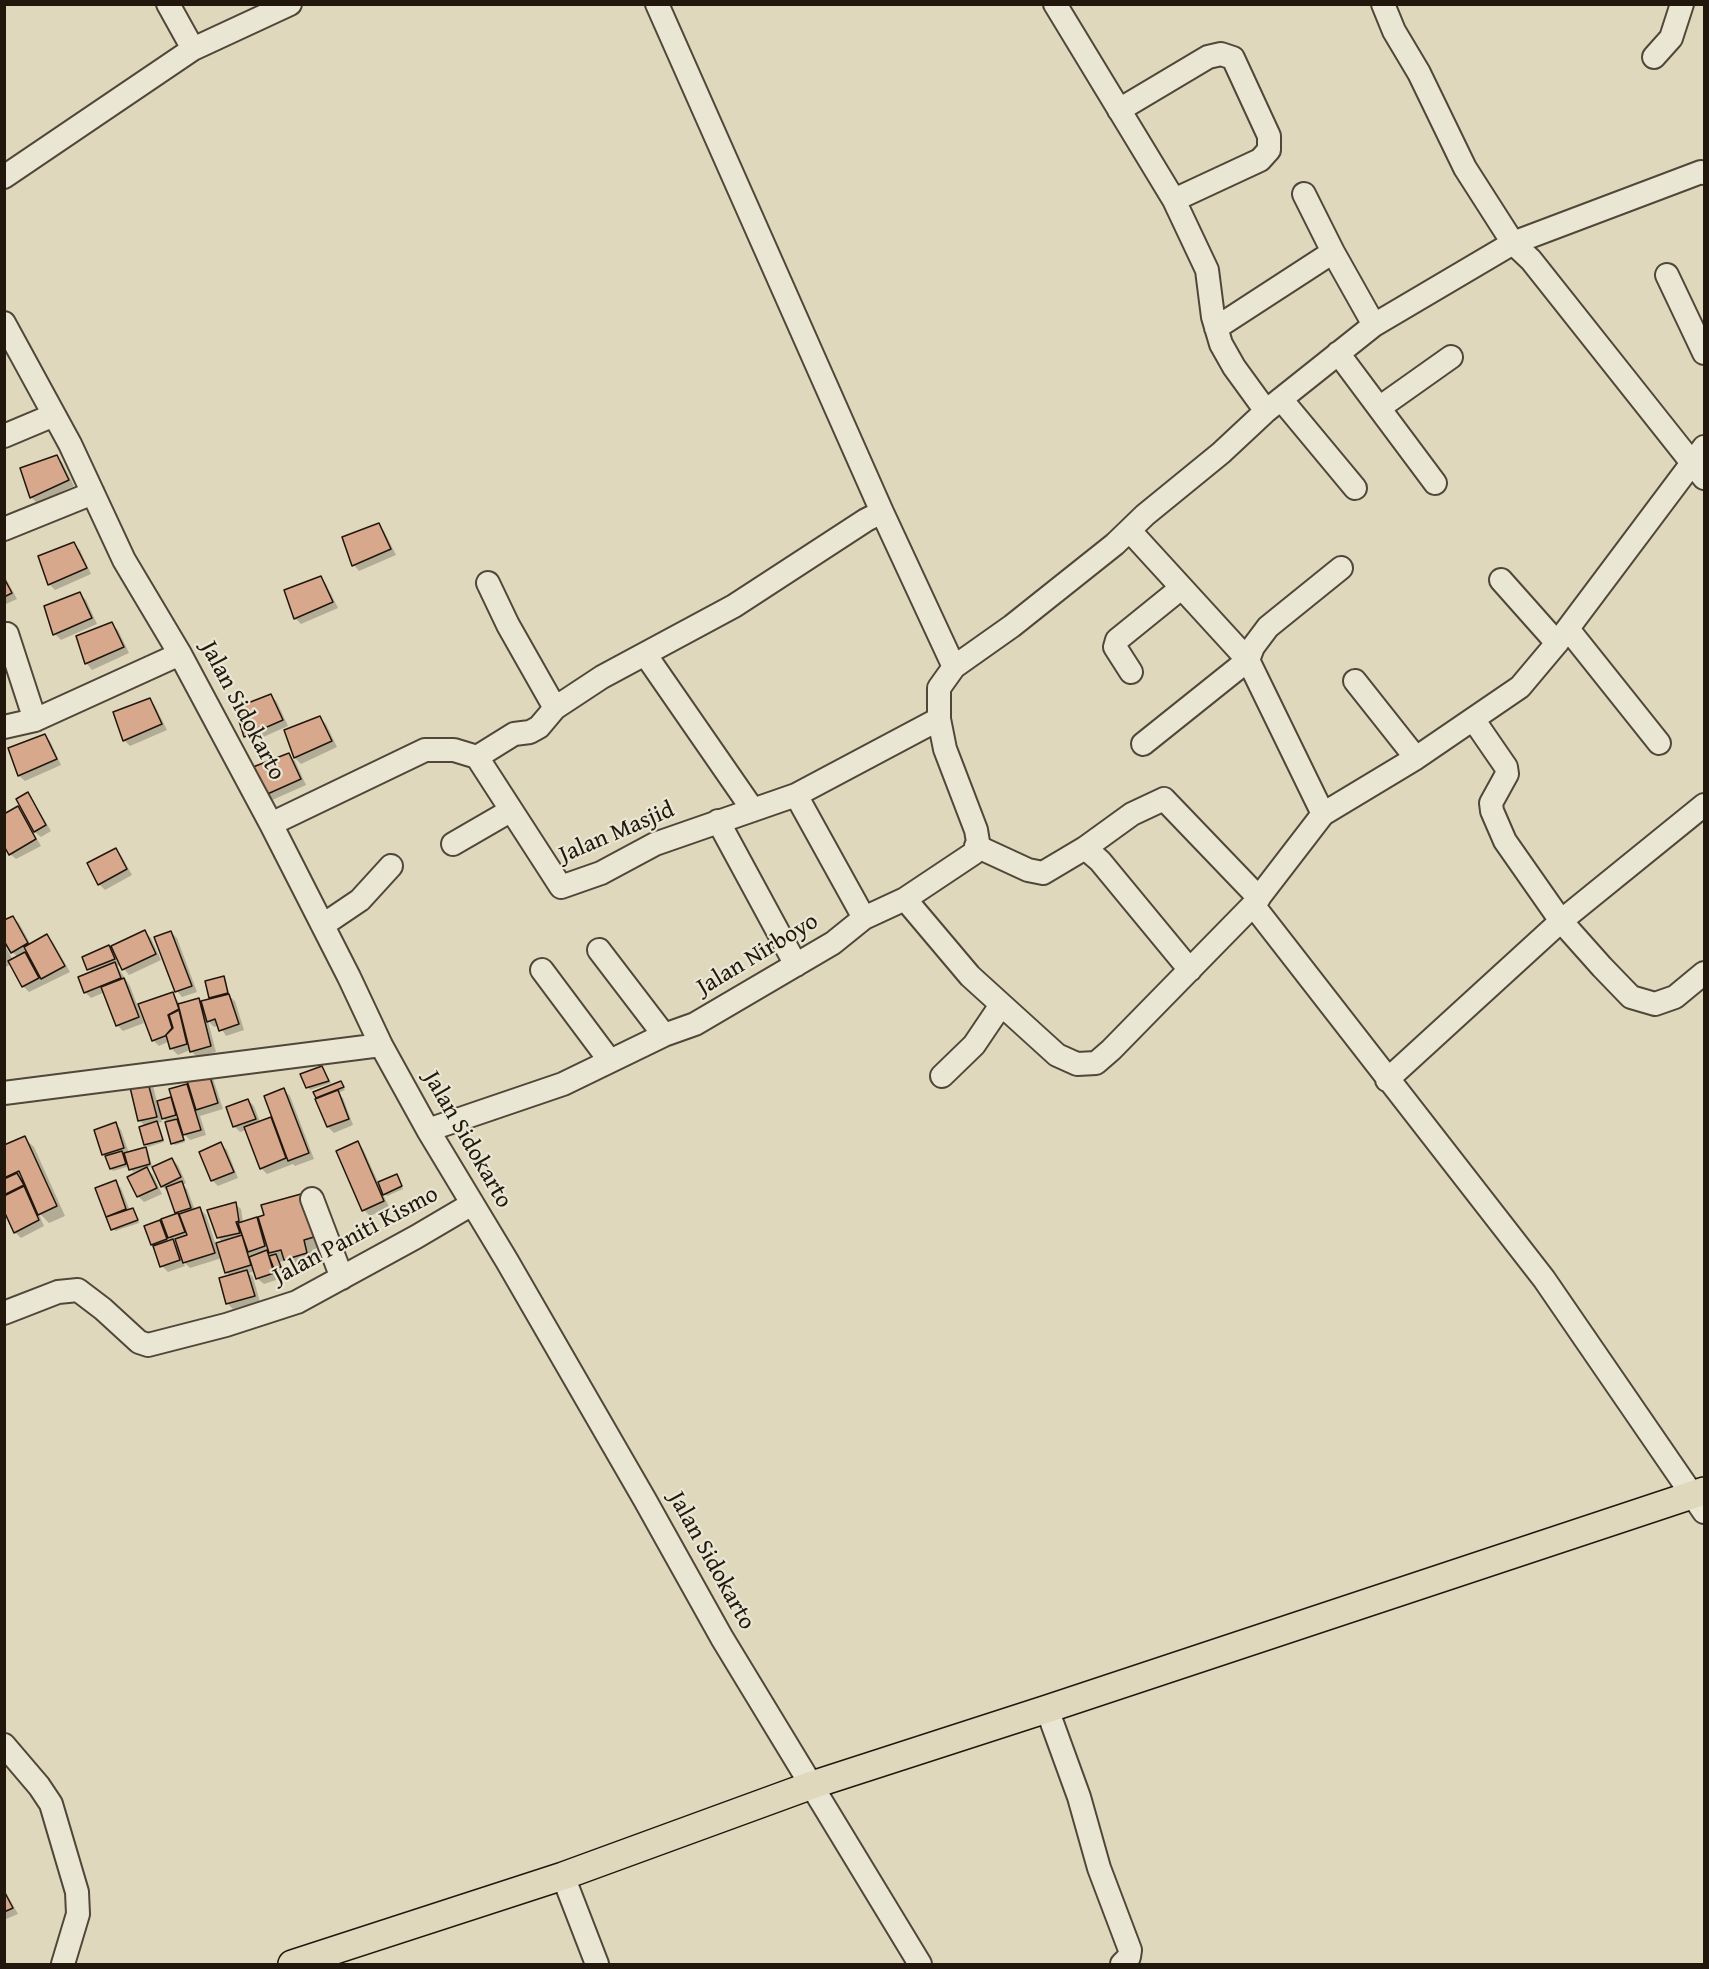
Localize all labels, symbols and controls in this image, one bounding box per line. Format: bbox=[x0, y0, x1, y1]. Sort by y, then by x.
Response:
street label: Jalan Sidokarto bbox=[193, 637, 291, 785]
street label: Jalan Masjid bbox=[555, 796, 679, 870]
street label: Jalan Nirboyo bbox=[692, 908, 824, 1002]
street label: Jalan Sidokarto bbox=[416, 1066, 518, 1214]
street label: Jalan Paniti Kismo bbox=[268, 1180, 444, 1292]
street label: Jalan Sidokarto bbox=[661, 1487, 761, 1635]

